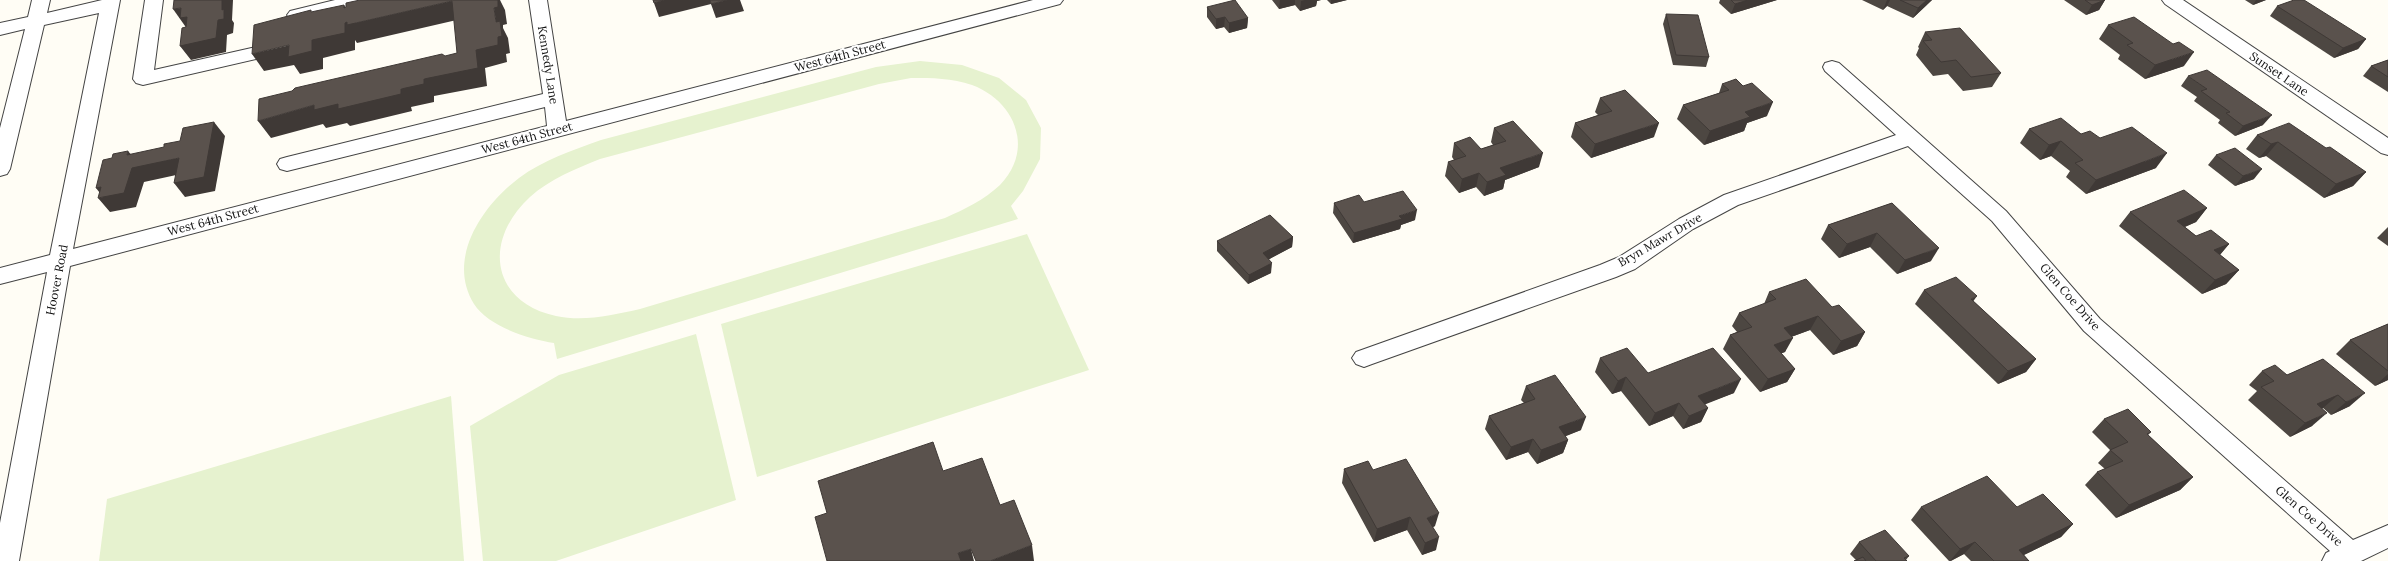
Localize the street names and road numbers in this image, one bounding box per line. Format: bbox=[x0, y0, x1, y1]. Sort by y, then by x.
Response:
street label: Kennedy Lane bbox=[535, 25, 562, 106]
street label: West 64th Street bbox=[793, 36, 887, 75]
street label: Sunset Lane bbox=[2247, 48, 2312, 99]
street label: West 64th Street bbox=[480, 118, 574, 157]
street label: West 64th Street bbox=[166, 200, 260, 239]
street label: Bryn Mawr Drive bbox=[1615, 209, 1705, 270]
street label: Hoover Road bbox=[42, 243, 71, 317]
street label: Glen Coe Drive bbox=[2037, 260, 2104, 334]
street label: Glen Coe Drive bbox=[2273, 482, 2346, 549]

